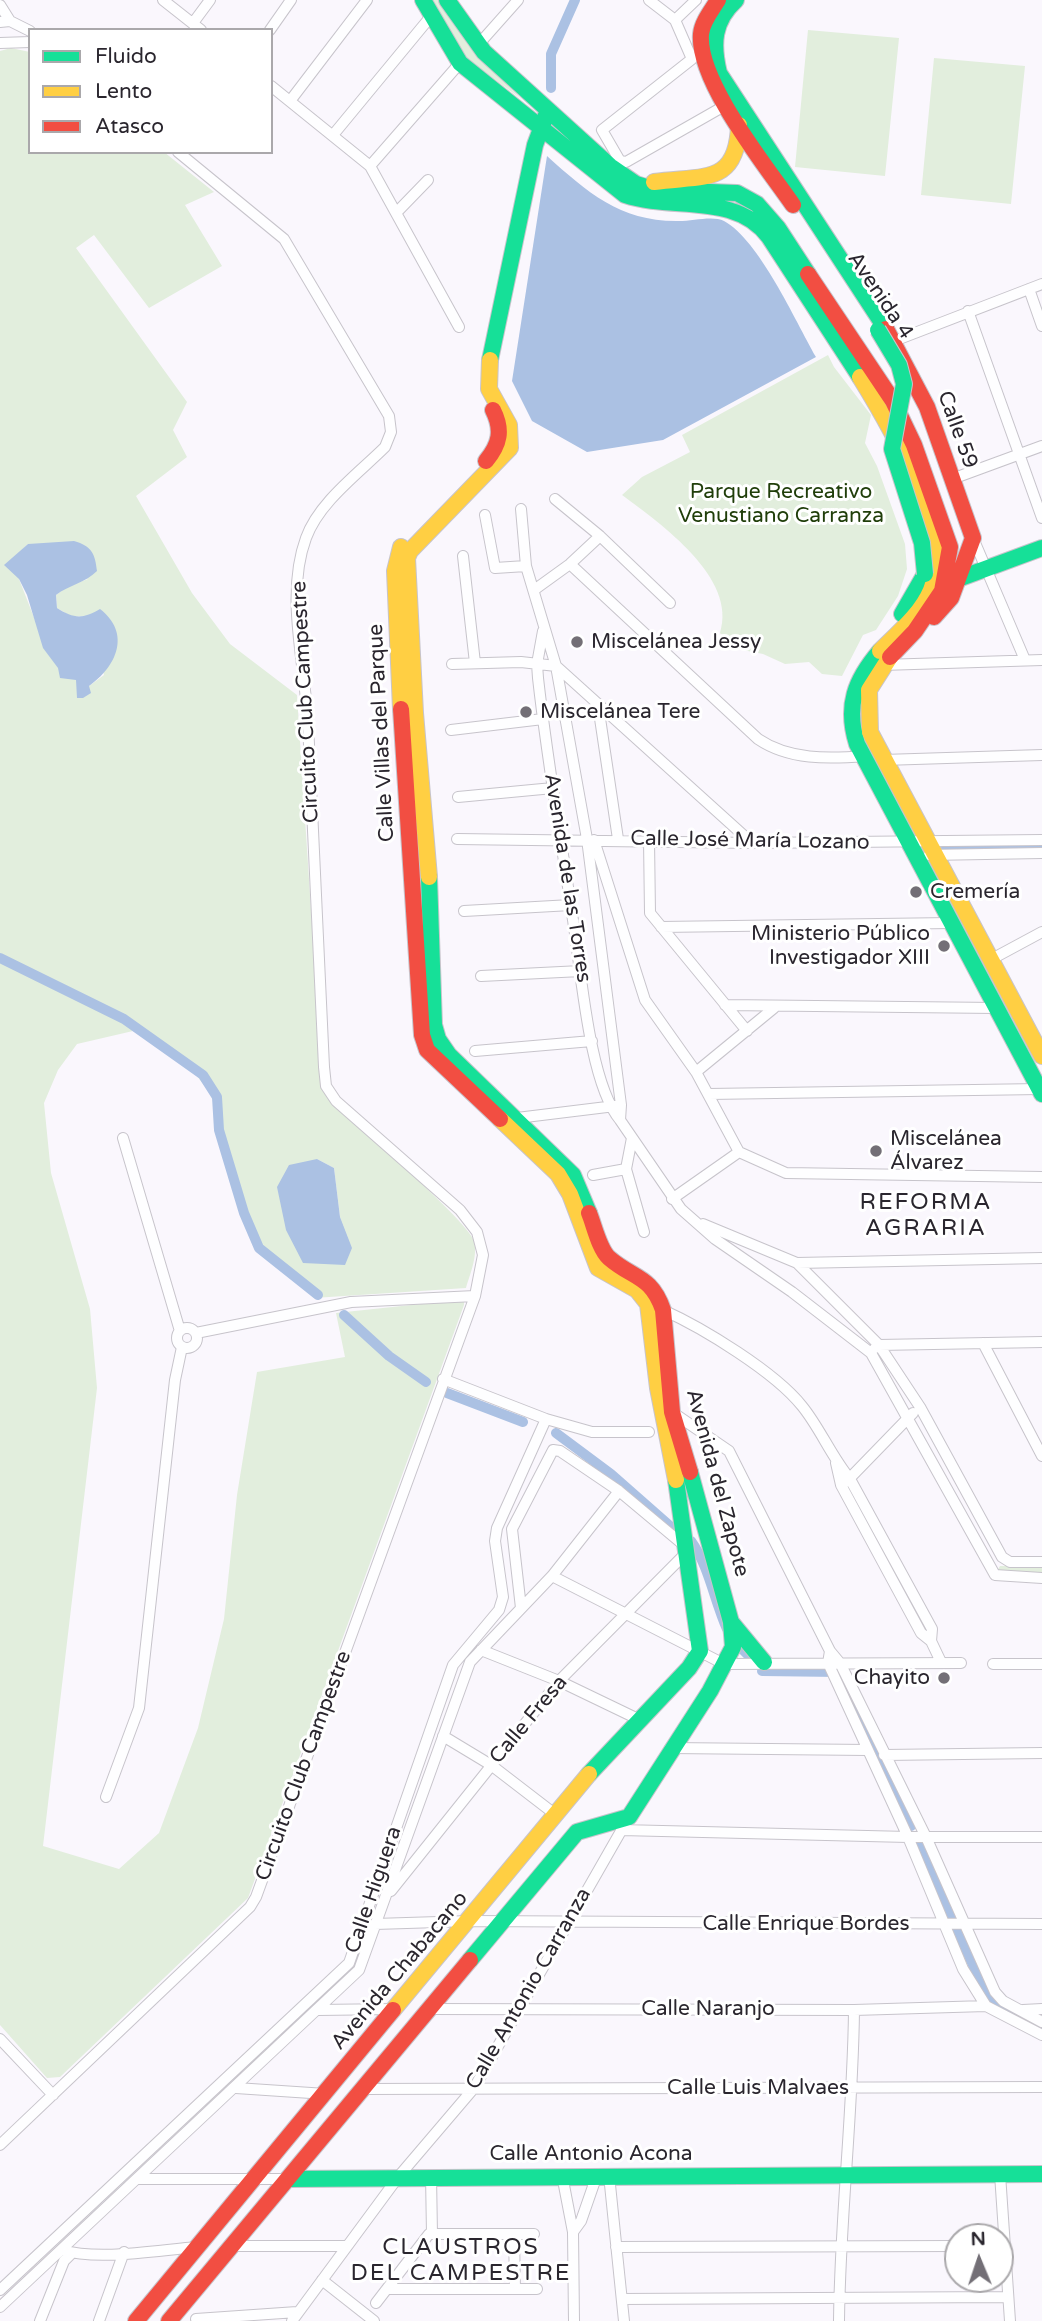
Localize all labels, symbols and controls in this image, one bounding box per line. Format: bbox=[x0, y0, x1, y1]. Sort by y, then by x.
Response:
legend bbox=[28, 28, 273, 154]
text: Fluido bbox=[95, 44, 157, 69]
text: Lento bbox=[95, 79, 152, 104]
text: Atasco bbox=[95, 114, 164, 139]
street label: Avenida 4 bbox=[842, 248, 918, 344]
street label: Calle 59 bbox=[931, 388, 983, 472]
park label: Parque Recreativo Venustiano Carranza bbox=[678, 479, 884, 529]
street label: Circuito Club Campestre bbox=[287, 580, 325, 824]
street label: Calle Villas del Parque bbox=[364, 623, 400, 843]
place label: Miscelánea Jessy bbox=[591, 629, 761, 655]
marker: Miscelánea Jessy bbox=[569, 634, 585, 650]
place label: Miscelánea Tere bbox=[540, 699, 700, 725]
marker: Miscelánea Tere bbox=[518, 704, 534, 720]
street label: Avenida de las Torres bbox=[538, 772, 596, 984]
street label: Calle José María Lozano bbox=[630, 826, 870, 856]
place label: Cremería bbox=[930, 879, 1020, 905]
marker: Cremería bbox=[908, 884, 924, 900]
place label: Ministerio Público Investigador XIII bbox=[751, 921, 930, 971]
marker: Ministerio Público Investigador XIII bbox=[936, 938, 952, 954]
place label: Miscelánea Álvarez bbox=[890, 1126, 1002, 1176]
marker: Miscelánea Álvarez bbox=[868, 1143, 884, 1159]
district label: REFORMA AGRARIA bbox=[860, 1189, 992, 1243]
street label: Avenida del Zapote bbox=[680, 1387, 754, 1579]
street label: Circuito Club Campestre bbox=[251, 1648, 357, 1884]
place label: Chayito bbox=[854, 1665, 930, 1691]
marker: Chayito bbox=[936, 1670, 952, 1686]
street label: Calle Fresa bbox=[485, 1671, 573, 1769]
street label: Calle Higuera bbox=[340, 1823, 408, 1957]
street label: Calle Antonio Carranza bbox=[461, 1884, 597, 2094]
street label: Avenida Chabacano bbox=[326, 1887, 474, 2055]
street label: Calle Enrique Bordes bbox=[702, 1911, 910, 1937]
street label: Calle Naranjo bbox=[641, 1996, 775, 2022]
street label: Calle Luis Malvaes bbox=[667, 2075, 849, 2101]
street label: Calle Antonio Acona bbox=[489, 2141, 693, 2167]
north arrow bbox=[944, 2223, 1014, 2293]
text: N bbox=[970, 2228, 986, 2250]
district label: CLAUSTROS DEL CAMPESTRE bbox=[352, 2234, 570, 2288]

